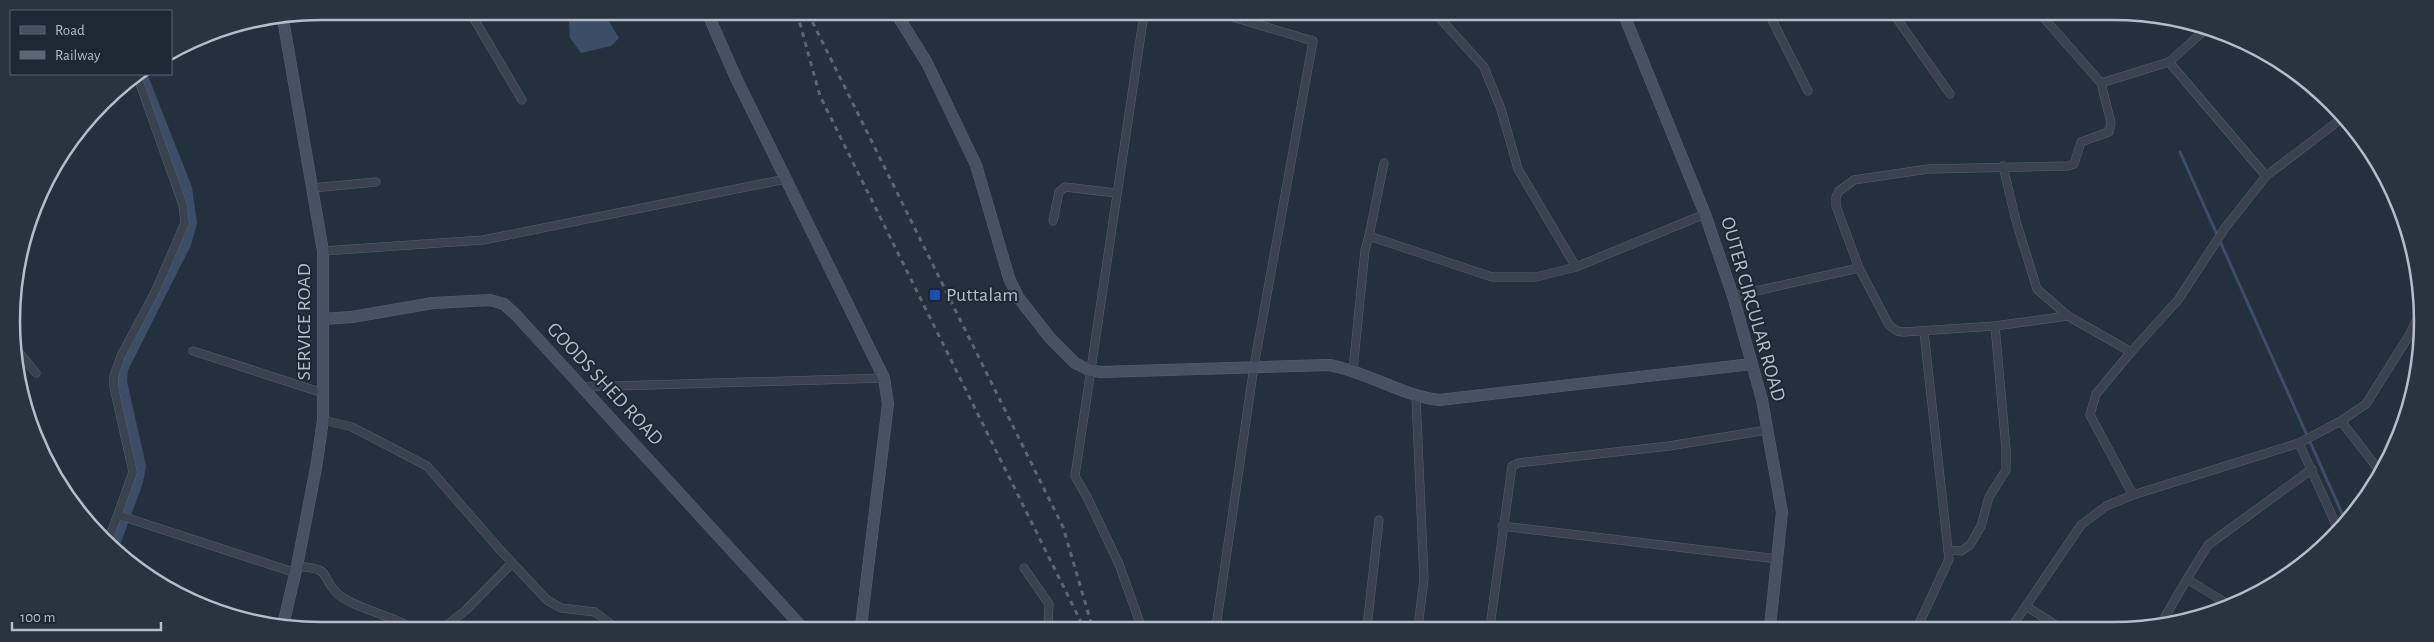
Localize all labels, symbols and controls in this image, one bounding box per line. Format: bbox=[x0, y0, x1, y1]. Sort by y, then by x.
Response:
legend bbox=[10, 10, 172, 75]
text: Road bbox=[55, 23, 85, 38]
text: Railway bbox=[55, 48, 101, 63]
street label: OUTER CIRCULAR ROAD bbox=[1717, 215, 1789, 403]
street label: SERVICE ROAD bbox=[294, 263, 314, 381]
place label: Puttalam bbox=[946, 285, 1018, 305]
marker: Puttalam bbox=[928, 288, 942, 302]
street label: GOODS SHED ROAD bbox=[543, 319, 667, 449]
scale bar bbox=[12, 600, 161, 632]
text: 100 m bbox=[20, 610, 55, 625]

